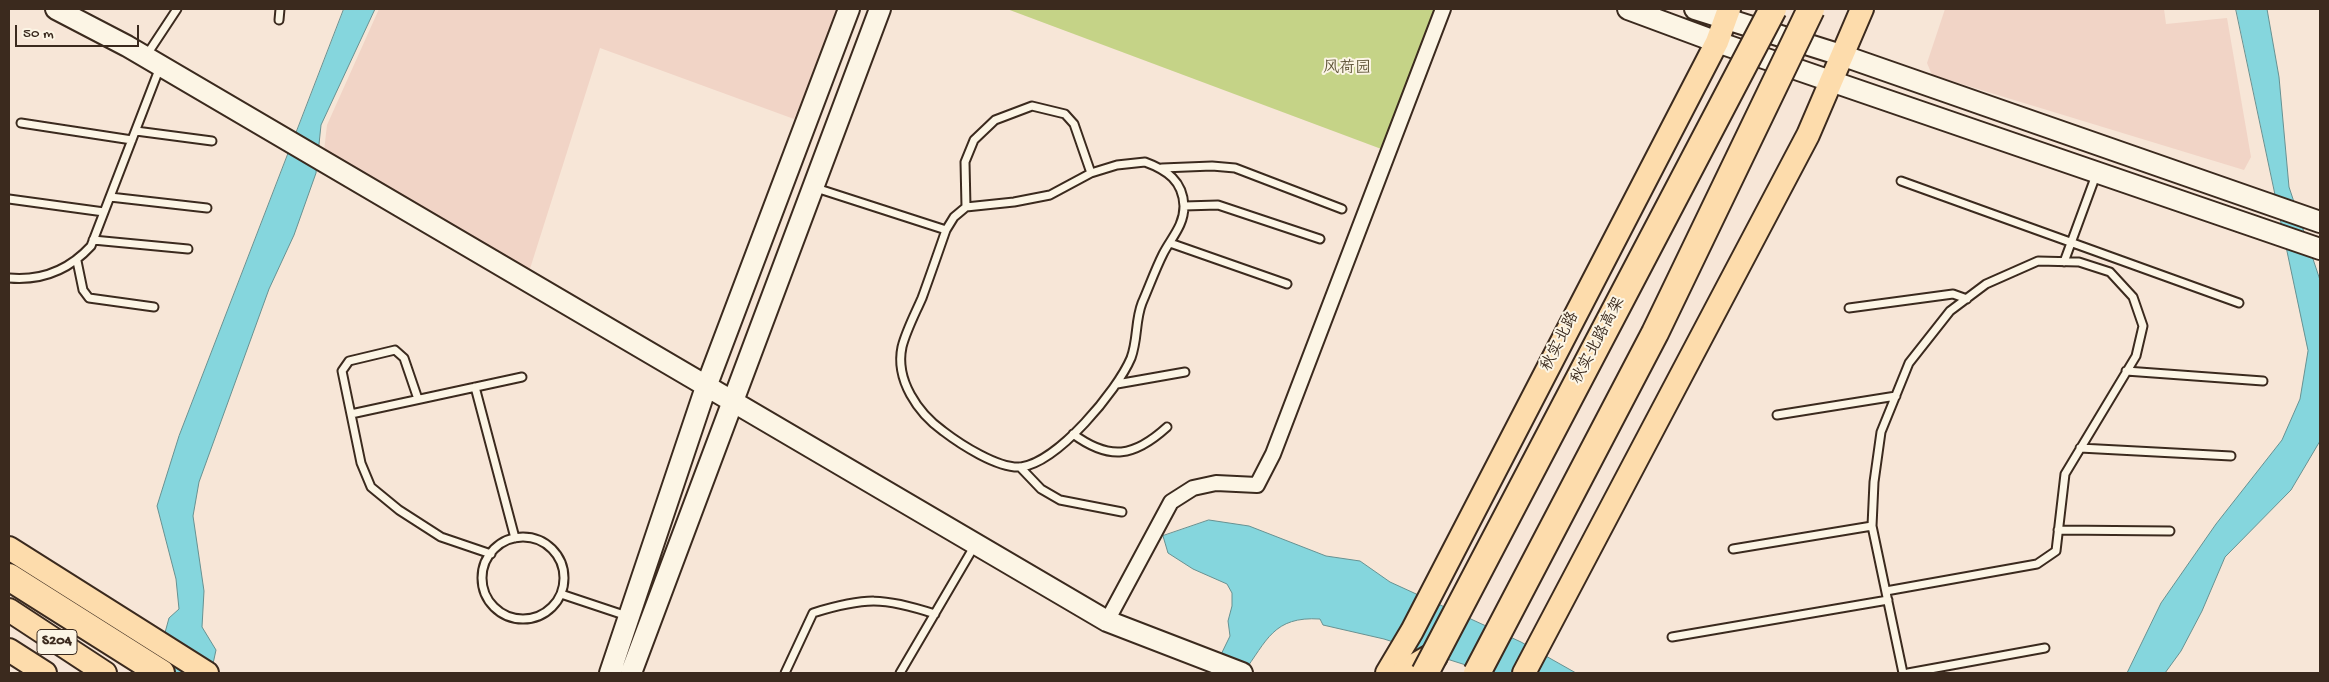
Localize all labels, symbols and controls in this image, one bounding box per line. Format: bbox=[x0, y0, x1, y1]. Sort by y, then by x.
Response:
scale bar bbox=[18, 15, 141, 47]
text: 50 m bbox=[23, 25, 54, 43]
park label: 风荷园 bbox=[1323, 60, 1371, 80]
street label: 秋实北路高架 bbox=[1568, 294, 1630, 388]
street label: 秋实北路 bbox=[1538, 309, 1584, 375]
road number: S204 bbox=[37, 630, 77, 654]

